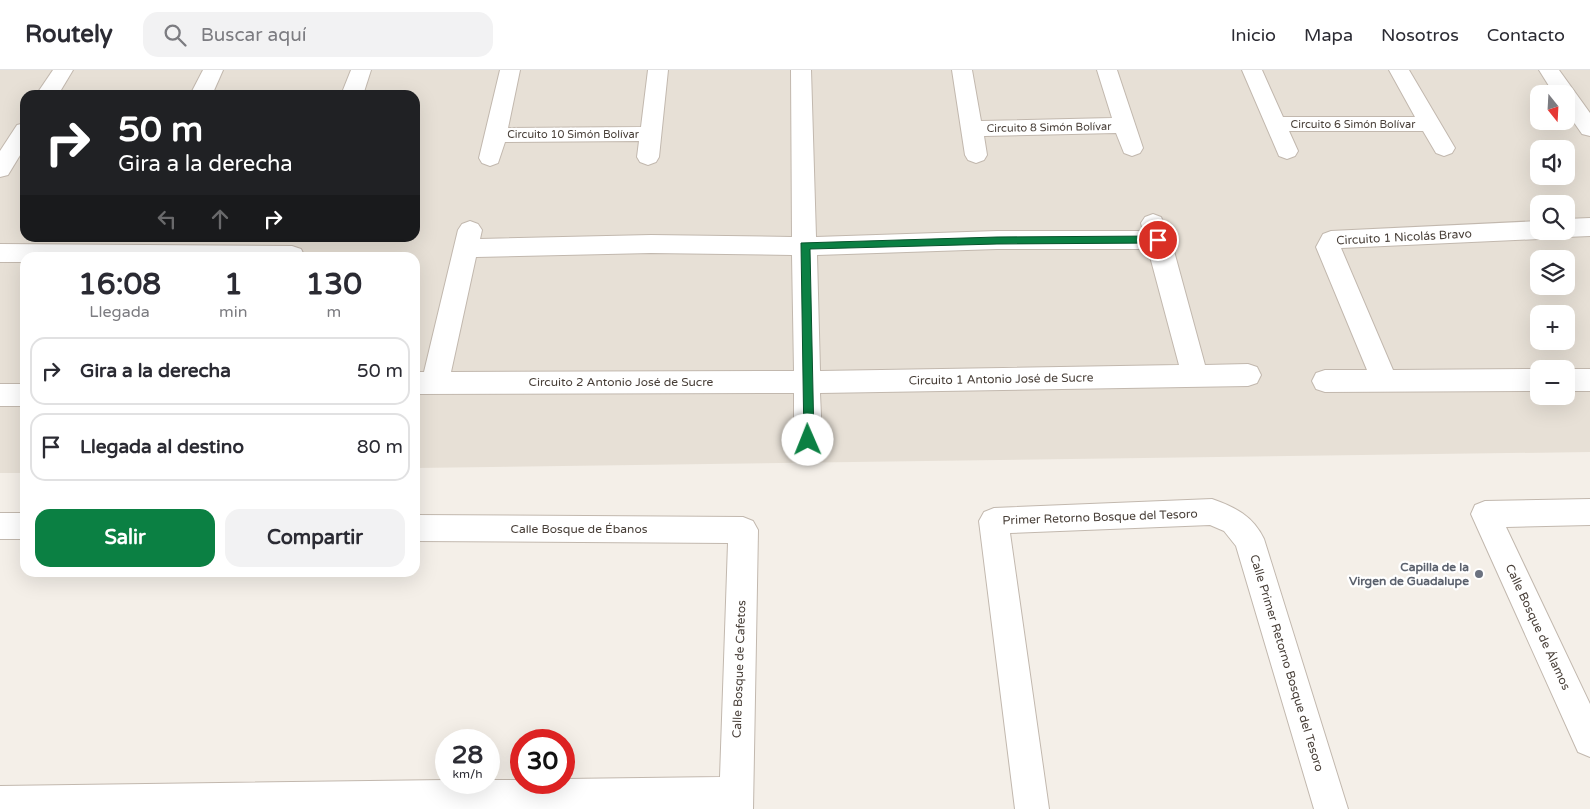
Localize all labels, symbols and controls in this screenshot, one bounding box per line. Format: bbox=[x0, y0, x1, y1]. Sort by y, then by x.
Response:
search box bbox=[143, 12, 493, 57]
text: Routely bbox=[25, 20, 113, 49]
icon: search bbox=[161, 21, 189, 49]
text: Buscar aquí bbox=[201, 24, 306, 46]
text: Inicio bbox=[1231, 24, 1276, 46]
text: Mapa bbox=[1304, 24, 1353, 46]
text: Nosotros bbox=[1381, 24, 1459, 46]
text: Contacto bbox=[1487, 24, 1565, 46]
north arrow bbox=[1530, 85, 1575, 130]
map controls bbox=[1530, 85, 1575, 405]
text: 50 m bbox=[118, 109, 203, 151]
icon: right bbox=[35, 110, 100, 175]
street label: Circuito 6 Simón Bolívar bbox=[1291, 118, 1416, 131]
street label: Circuito 8 Simón Bolívar bbox=[986, 120, 1112, 135]
street label: Circuito 10 Simón Bolívar bbox=[507, 128, 640, 141]
button: sound bbox=[1530, 140, 1575, 185]
text: Gira a la derecha bbox=[118, 151, 293, 177]
button: search bbox=[1530, 195, 1575, 240]
icon: left bbox=[153, 205, 181, 233]
icon: ahead bbox=[206, 205, 234, 233]
icon: right bbox=[259, 205, 287, 233]
pin bbox=[1137, 219, 1179, 261]
icon: arrive bbox=[1144, 226, 1172, 254]
street label: Circuito 1 Nicolás Bravo bbox=[1336, 226, 1472, 248]
button: layers bbox=[1530, 250, 1575, 295]
text: 16:08 bbox=[78, 266, 161, 303]
text: 1 bbox=[224, 266, 243, 303]
text: 130 bbox=[306, 266, 362, 303]
text: Llegada bbox=[89, 302, 150, 322]
text: min bbox=[219, 302, 248, 322]
text: m bbox=[326, 302, 341, 322]
button: + bbox=[1530, 305, 1575, 350]
icon: right bbox=[37, 357, 65, 385]
text: Gira a la derecha bbox=[80, 360, 231, 382]
text: 50 m bbox=[357, 360, 403, 382]
button: − bbox=[1530, 360, 1575, 405]
street label: Circuito 1 Antonio José de Sucre bbox=[908, 370, 1094, 388]
street label: Circuito 2 Antonio José de Sucre bbox=[529, 375, 714, 389]
position arrow bbox=[781, 413, 833, 465]
icon: arrive bbox=[37, 433, 65, 461]
text: Llegada al destino bbox=[80, 436, 244, 458]
text: 80 m bbox=[357, 436, 403, 458]
street label: Primer Retorno Bosque del Tesoro bbox=[1002, 507, 1198, 527]
button: Salir bbox=[35, 509, 215, 567]
button: Compartir bbox=[225, 509, 405, 567]
street label: Calle Bosque de Ébanos bbox=[511, 522, 648, 536]
street label: Calle Primer Retorno Bosque del Tesoro bbox=[1247, 553, 1327, 773]
place label: Capilla de la Virgen de Guadalupe bbox=[1349, 560, 1469, 589]
street label: Calle Bosque de Álamos bbox=[1503, 562, 1573, 692]
marker: Capilla de la Virgen de Guadalupe bbox=[1473, 568, 1485, 580]
street label: Calle Bosque de Cafetos bbox=[730, 600, 748, 738]
speed limit sign: 30 bbox=[510, 729, 575, 794]
text: 28 bbox=[452, 740, 483, 770]
text: km/h bbox=[452, 767, 483, 781]

